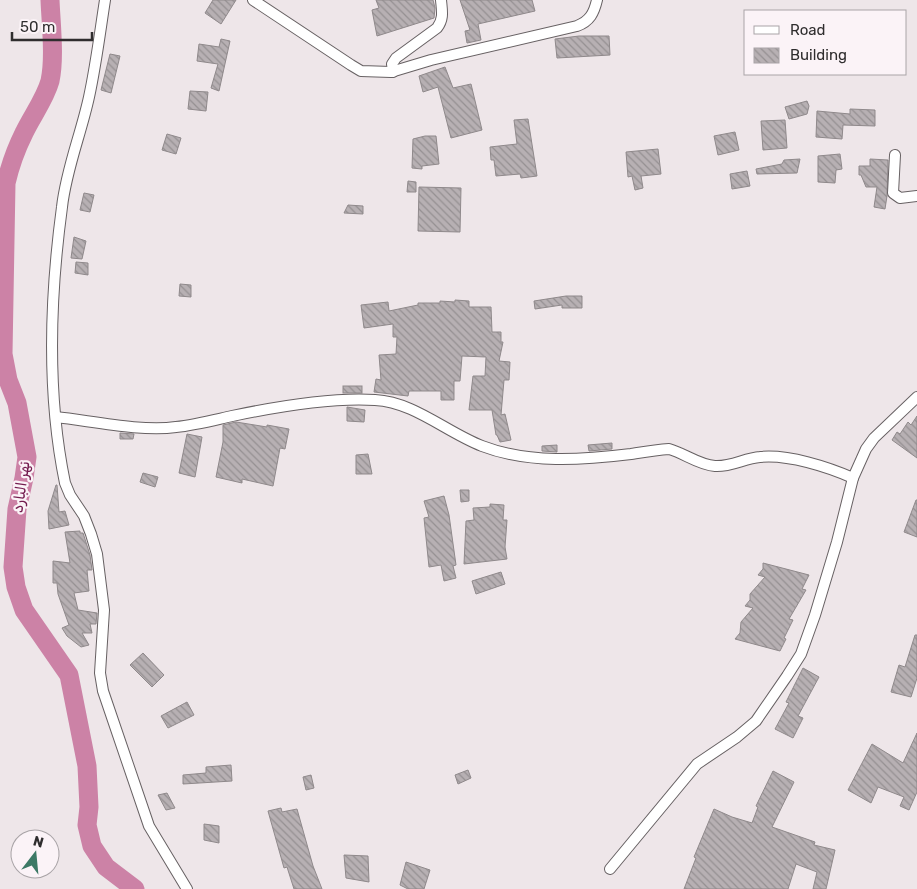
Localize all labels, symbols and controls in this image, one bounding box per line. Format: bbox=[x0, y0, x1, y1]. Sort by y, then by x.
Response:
scale bar bbox=[12, 10, 92, 42]
legend bbox=[744, 10, 907, 75]
text: 50 m bbox=[20, 18, 55, 36]
text: Road bbox=[790, 21, 826, 39]
text: Building bbox=[790, 46, 847, 64]
water label: نهر البارد bbox=[8, 460, 34, 514]
north arrow bbox=[10, 829, 60, 879]
text: N bbox=[31, 832, 46, 852]

